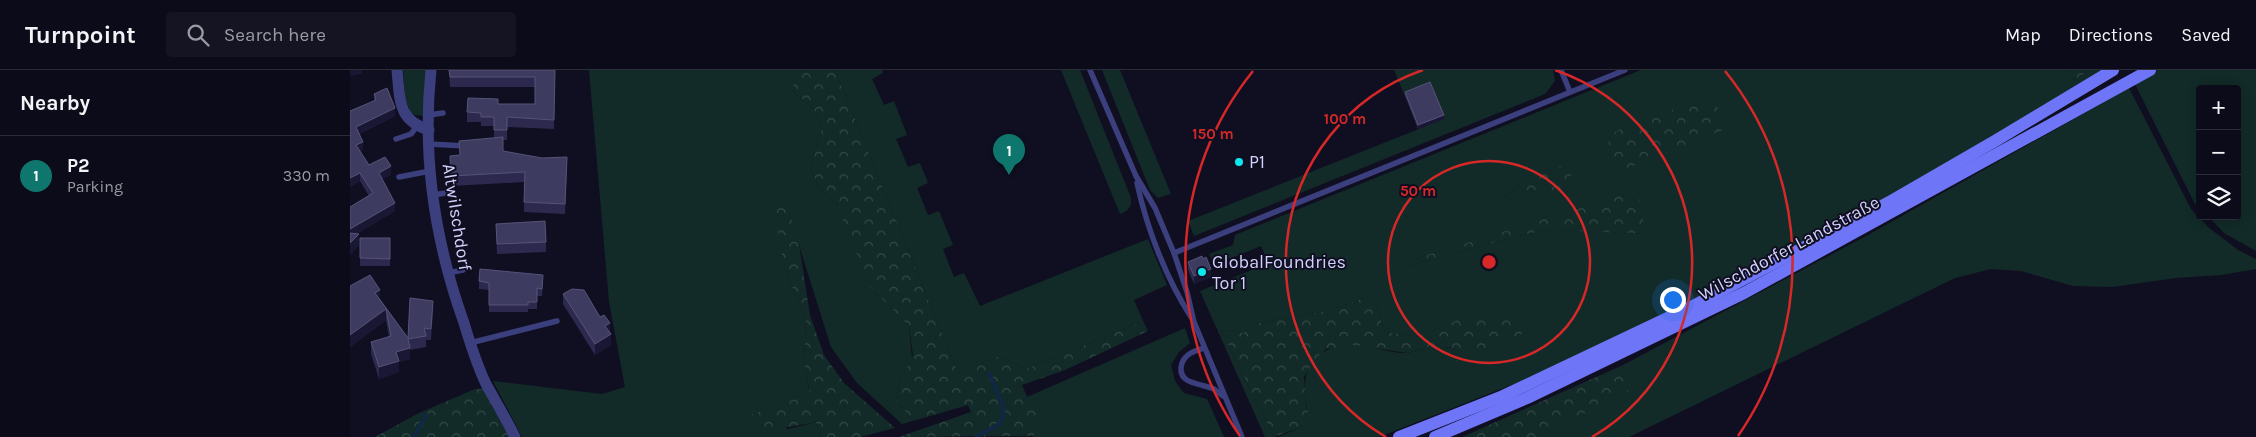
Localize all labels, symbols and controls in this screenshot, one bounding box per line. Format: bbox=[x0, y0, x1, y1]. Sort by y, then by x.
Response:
search box bbox=[166, 12, 516, 57]
text: Turnpoint bbox=[25, 21, 136, 49]
icon: search bbox=[184, 21, 212, 49]
text: Search here bbox=[224, 24, 326, 46]
text: Map bbox=[2005, 24, 2041, 46]
text: Directions bbox=[2069, 24, 2153, 46]
text: Saved bbox=[2181, 24, 2231, 46]
map controls bbox=[2196, 85, 2241, 220]
button: + bbox=[2196, 85, 2241, 130]
text: Nearby bbox=[20, 91, 90, 115]
text: 100 m bbox=[1324, 110, 1366, 128]
text: 150 m bbox=[1192, 125, 1234, 143]
button: − bbox=[2196, 130, 2241, 175]
pin: 1 bbox=[993, 134, 1025, 175]
place label: P1 bbox=[1249, 151, 1265, 173]
text: P2 bbox=[67, 155, 90, 177]
marker: P1 bbox=[1233, 156, 1245, 168]
street label: Altwilschdorf bbox=[438, 162, 476, 273]
text: 1 bbox=[33, 166, 39, 185]
text: 330 m bbox=[283, 166, 330, 185]
button: layers bbox=[2196, 175, 2241, 220]
text: Parking bbox=[67, 177, 123, 196]
text: 50 m bbox=[1400, 182, 1436, 200]
street label: Wilschdorfer Landstraße bbox=[1695, 191, 1883, 305]
place label: GlobalFoundries Tor 1 bbox=[1212, 251, 1346, 294]
centre of rings bbox=[1480, 253, 1498, 271]
marker: GlobalFoundries Tor 1 bbox=[1196, 266, 1208, 278]
your location bbox=[1660, 287, 1686, 313]

